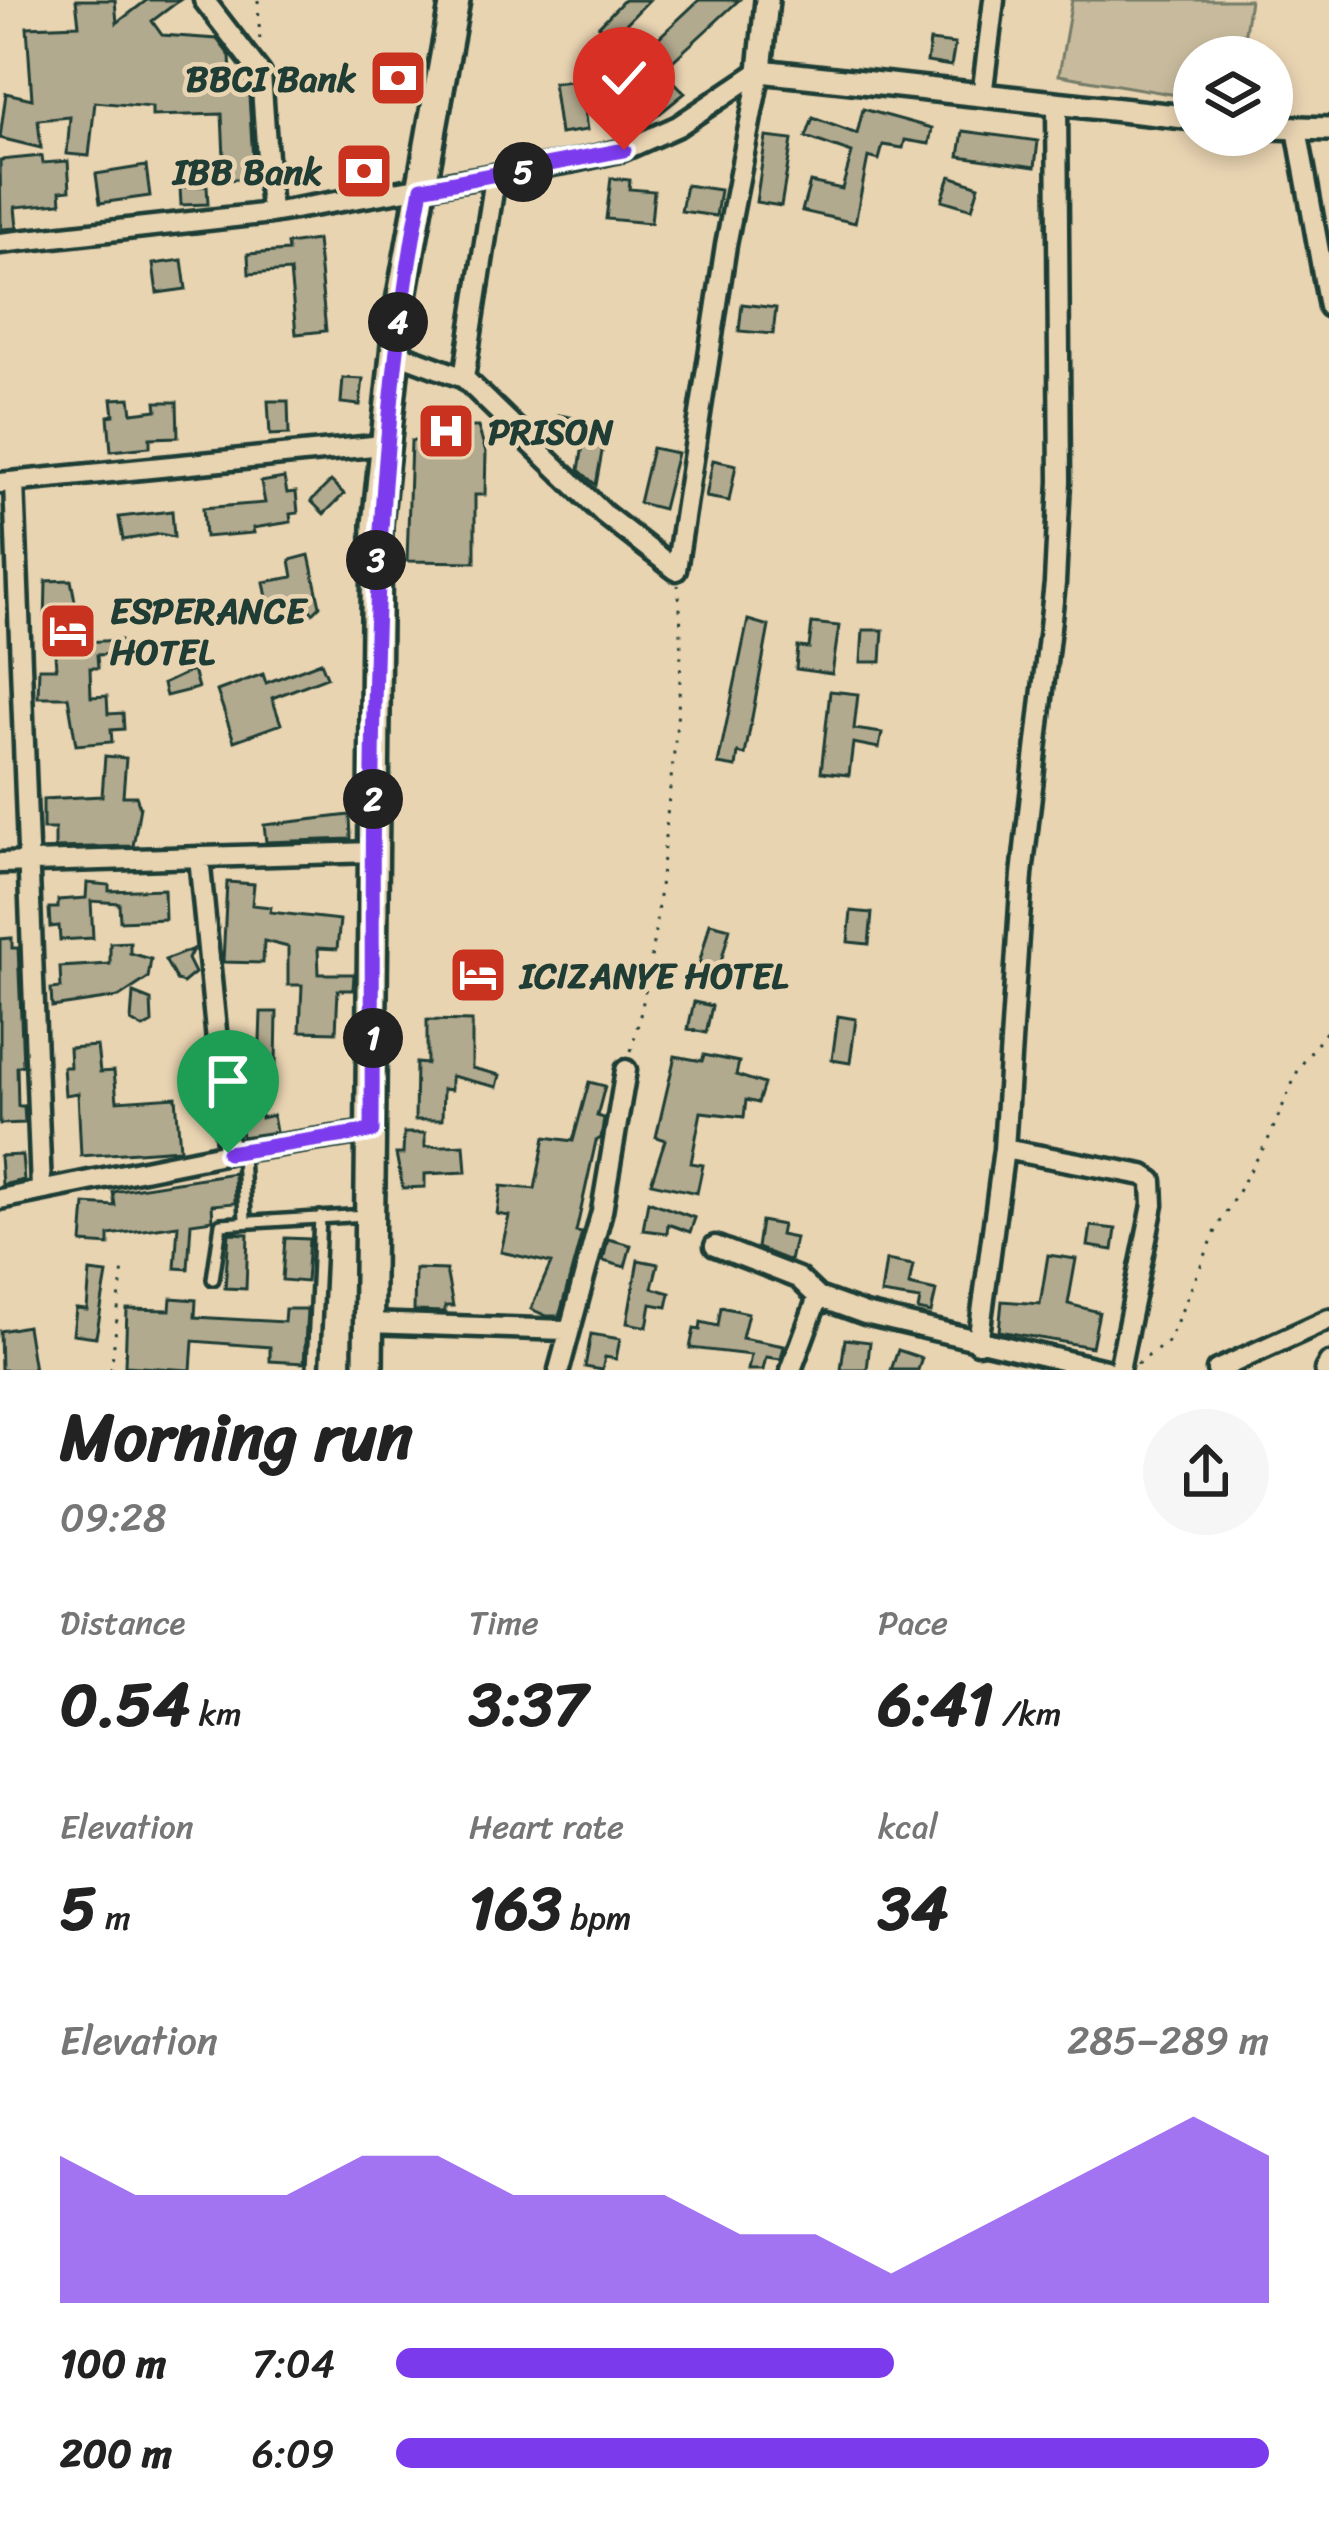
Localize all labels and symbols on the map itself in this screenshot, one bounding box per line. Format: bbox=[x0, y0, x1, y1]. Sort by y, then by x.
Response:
pin bbox=[573, 27, 675, 150]
place label: BBCI Bank bbox=[186, 47, 357, 111]
bank icon: BBCI Bank bbox=[367, 47, 429, 109]
place label: IBB Bank bbox=[171, 140, 323, 204]
bank icon: IBB Bank bbox=[333, 140, 395, 202]
pin: 5 bbox=[493, 142, 553, 202]
pin: 4 bbox=[368, 292, 428, 352]
hospital icon: PRISON bbox=[415, 400, 477, 462]
place label: PRISON bbox=[488, 400, 615, 464]
pin: 3 bbox=[346, 530, 406, 590]
place label: ESPERANCE HOTEL bbox=[110, 579, 309, 684]
hotel icon: ESPERANCE HOTEL bbox=[37, 600, 99, 662]
pin: 2 bbox=[343, 769, 403, 829]
hotel icon: ICIZANYE HOTEL bbox=[447, 944, 509, 1006]
place label: ICIZANYE HOTEL bbox=[518, 944, 789, 1008]
pin: 1 bbox=[343, 1008, 403, 1068]
pin bbox=[177, 1030, 279, 1153]

